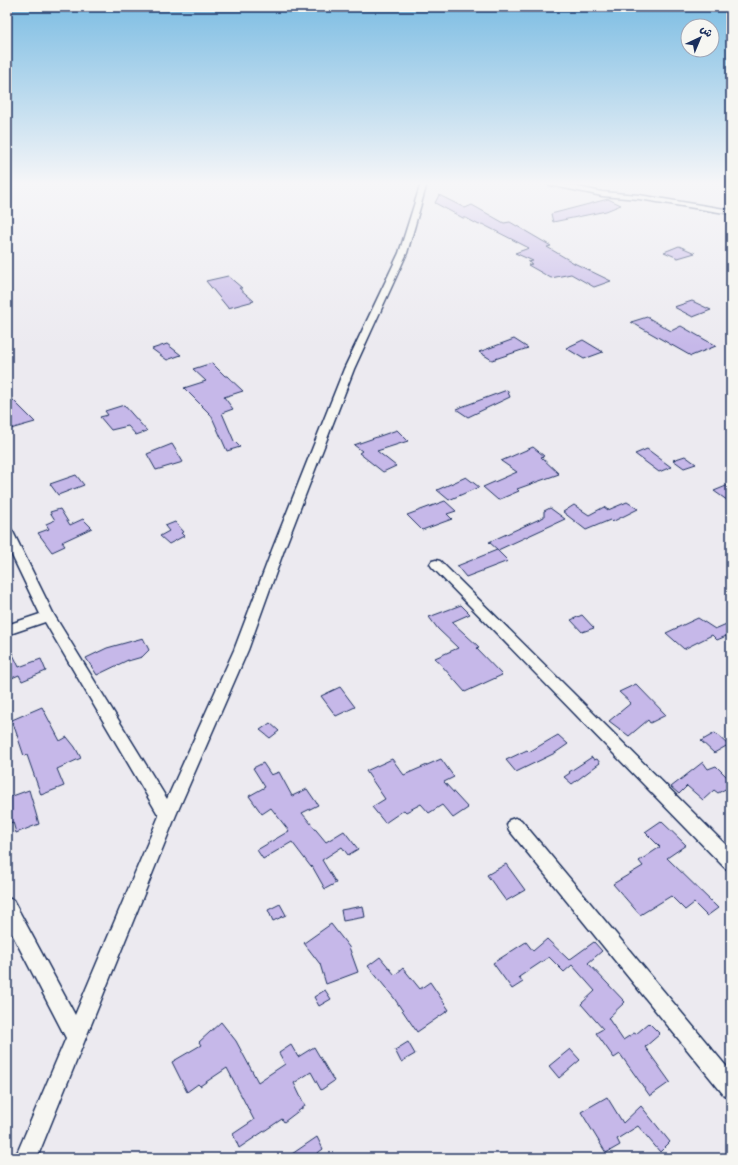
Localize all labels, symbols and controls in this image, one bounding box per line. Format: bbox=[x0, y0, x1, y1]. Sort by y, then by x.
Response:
north arrow bbox=[680, 18, 720, 58]
text: ش bbox=[697, 22, 715, 41]

